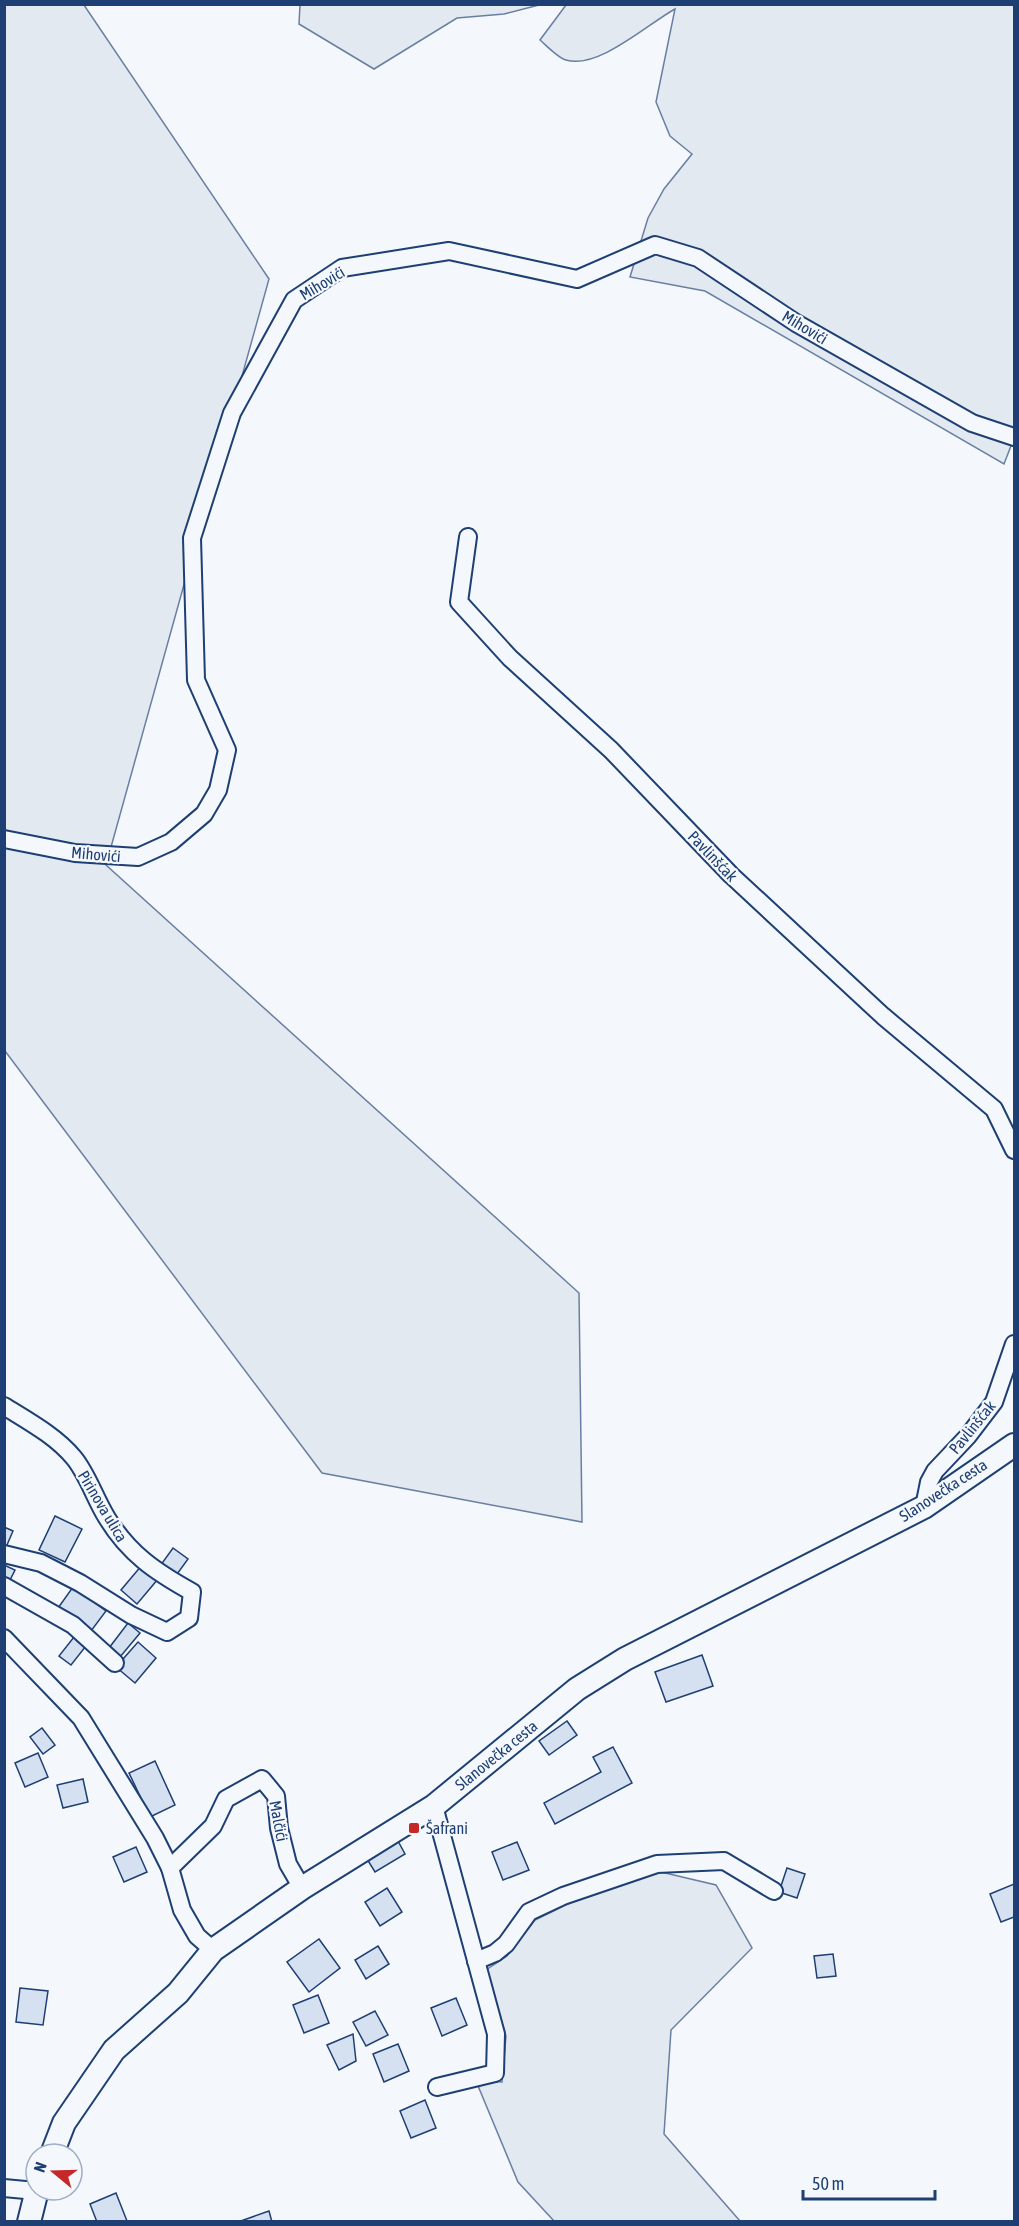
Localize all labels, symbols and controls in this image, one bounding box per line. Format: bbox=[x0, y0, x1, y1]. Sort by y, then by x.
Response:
street label: Mihovići bbox=[296, 263, 348, 303]
street label: Mihovići bbox=[779, 307, 831, 347]
street label: Pavlinšćak bbox=[685, 827, 741, 885]
street label: Mihovići bbox=[71, 843, 121, 865]
street label: Pavlinšćak bbox=[945, 1397, 999, 1457]
street label: Slanovečka cesta bbox=[896, 1455, 990, 1525]
street label: Pirinova ulica bbox=[75, 1467, 131, 1545]
street label: Slanovečka cesta bbox=[451, 1716, 541, 1794]
street label: Malčići bbox=[266, 1799, 292, 1843]
place label: Šafrani bbox=[426, 1819, 468, 1837]
marker: Šafrani bbox=[407, 1821, 421, 1835]
north arrow bbox=[24, 2142, 84, 2202]
text: N bbox=[30, 2160, 50, 2175]
scale bar bbox=[803, 2163, 935, 2201]
text: 50 m bbox=[812, 2173, 844, 2194]

